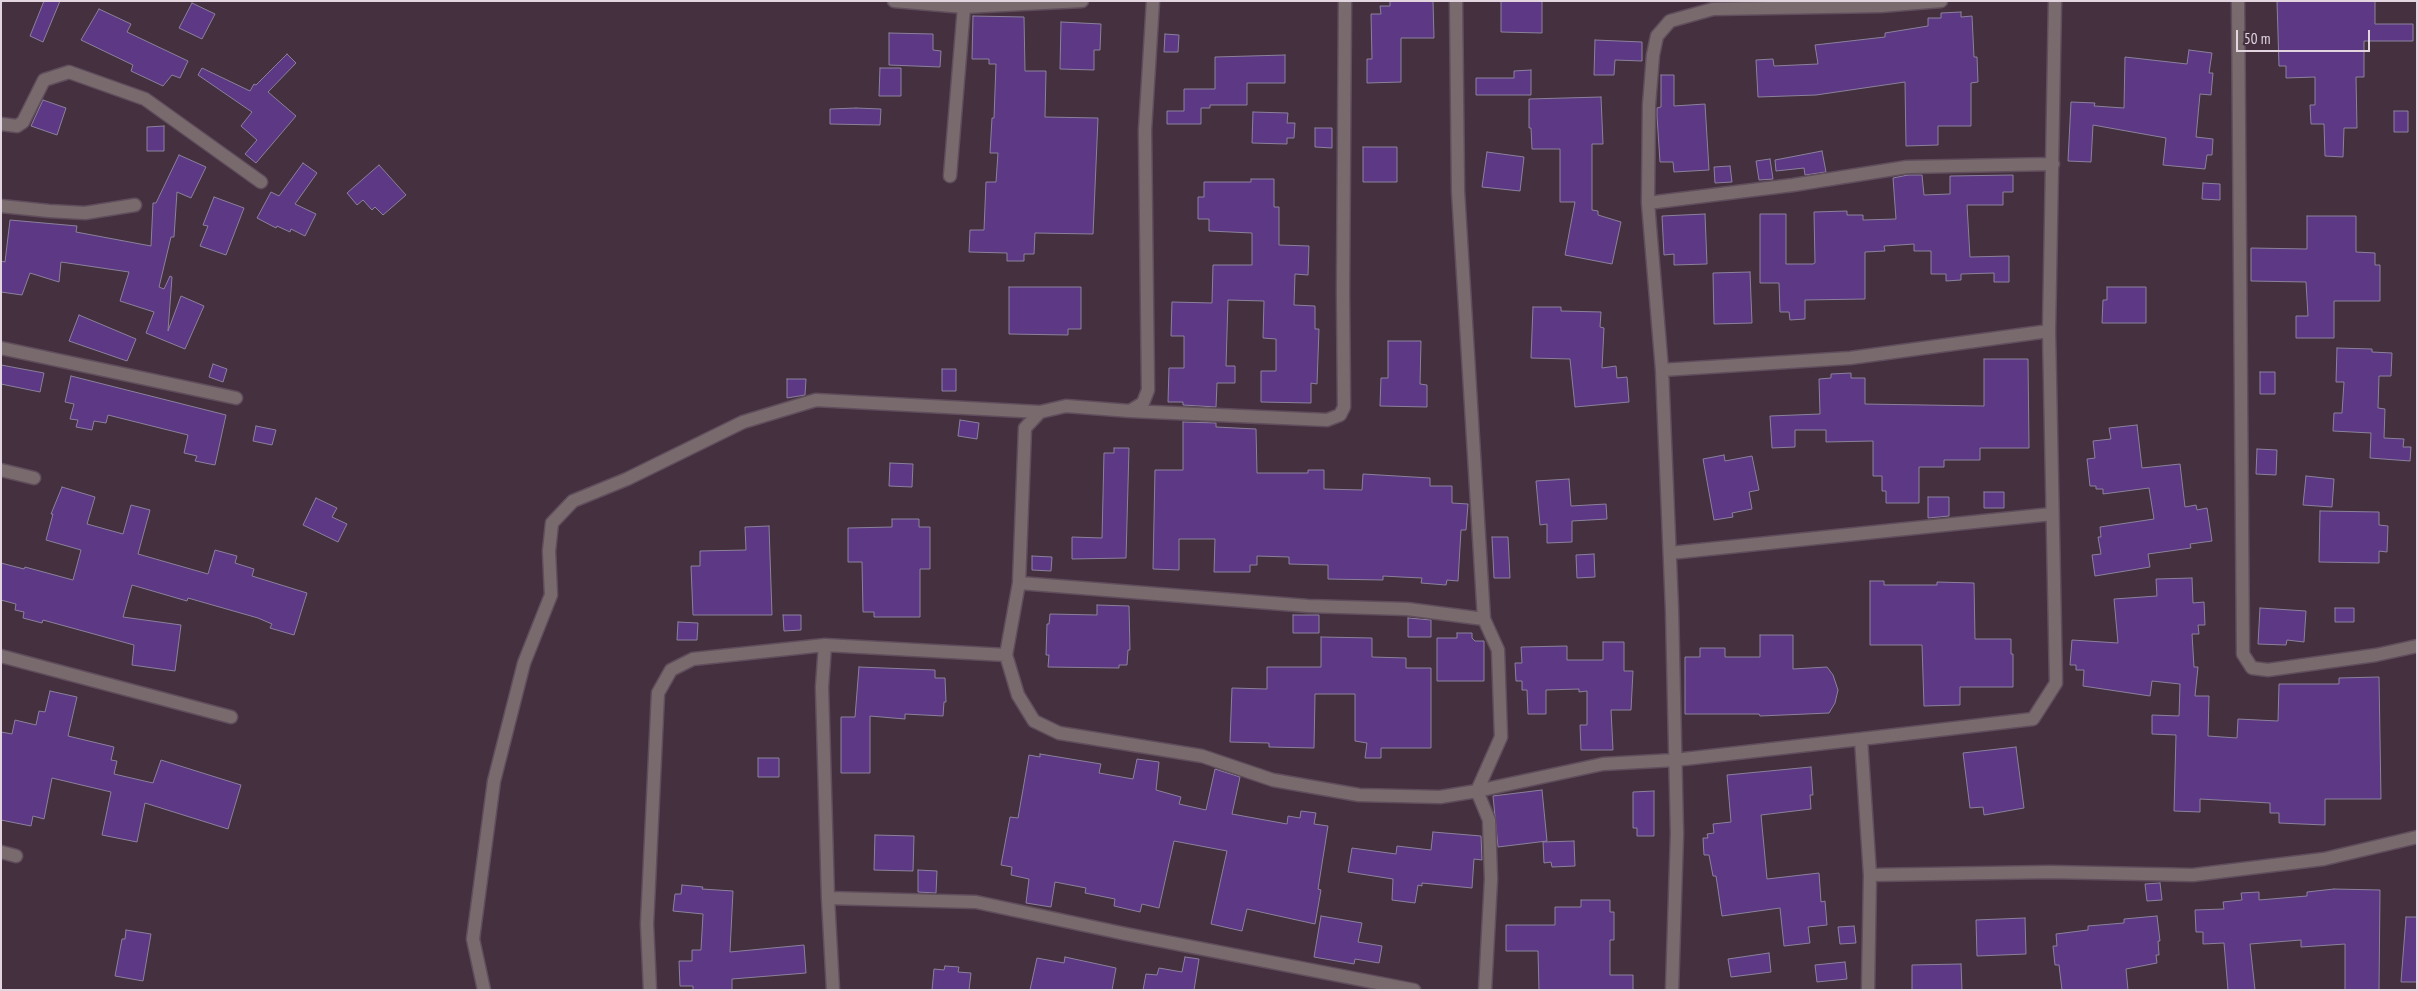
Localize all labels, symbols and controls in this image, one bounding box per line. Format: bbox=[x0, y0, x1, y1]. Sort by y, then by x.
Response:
scale bar bbox=[2238, 20, 2372, 52]
text: 50 m bbox=[2244, 29, 2270, 48]

